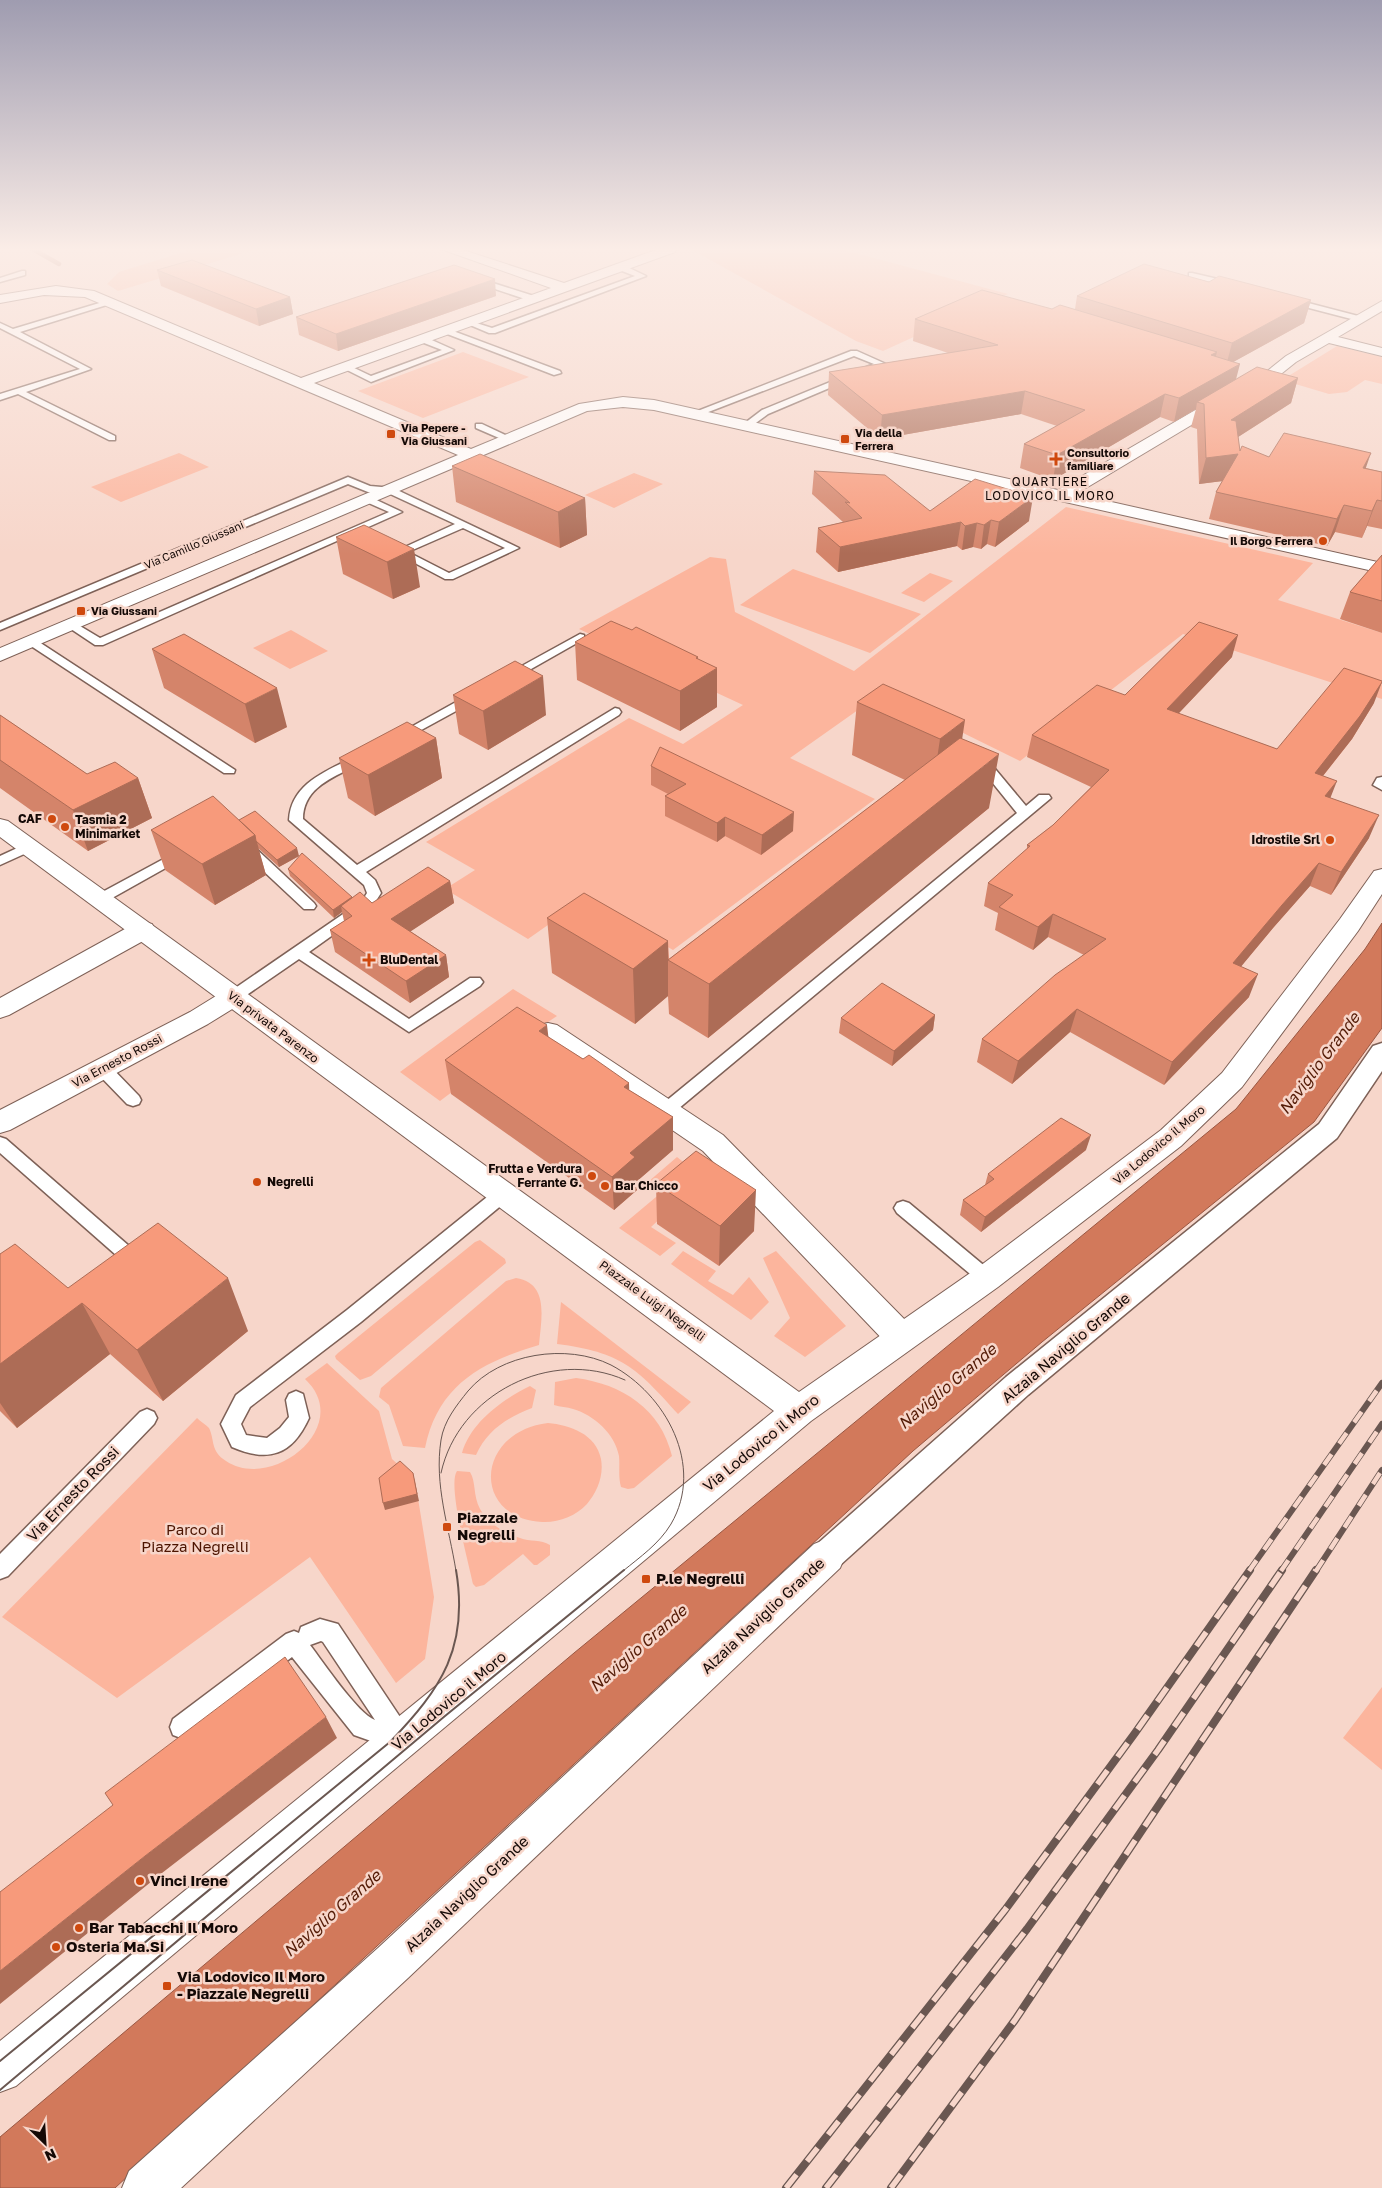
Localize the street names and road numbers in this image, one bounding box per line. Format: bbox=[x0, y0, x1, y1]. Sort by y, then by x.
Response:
street label: Via Camillo Giussani bbox=[142, 518, 246, 571]
street label: Via privata Parenzo bbox=[225, 987, 322, 1066]
street label: Via Ernesto Rossi bbox=[69, 1030, 164, 1091]
street label: Via Lodovico il Moro bbox=[1110, 1102, 1208, 1187]
street label: Piazzale Luigi Negrelli bbox=[596, 1257, 708, 1344]
street label: Alzaia Naviglio Grande bbox=[998, 1288, 1133, 1406]
street label: Via Lodovico il Moro bbox=[699, 1390, 822, 1495]
street label: Via Ernesto Rossi bbox=[22, 1442, 122, 1544]
street label: Alzaia Naviglio Grande bbox=[697, 1553, 828, 1677]
street label: Via Lodovico il Moro bbox=[387, 1647, 509, 1753]
street label: Alzaia Naviglio Grande bbox=[401, 1831, 532, 1955]

